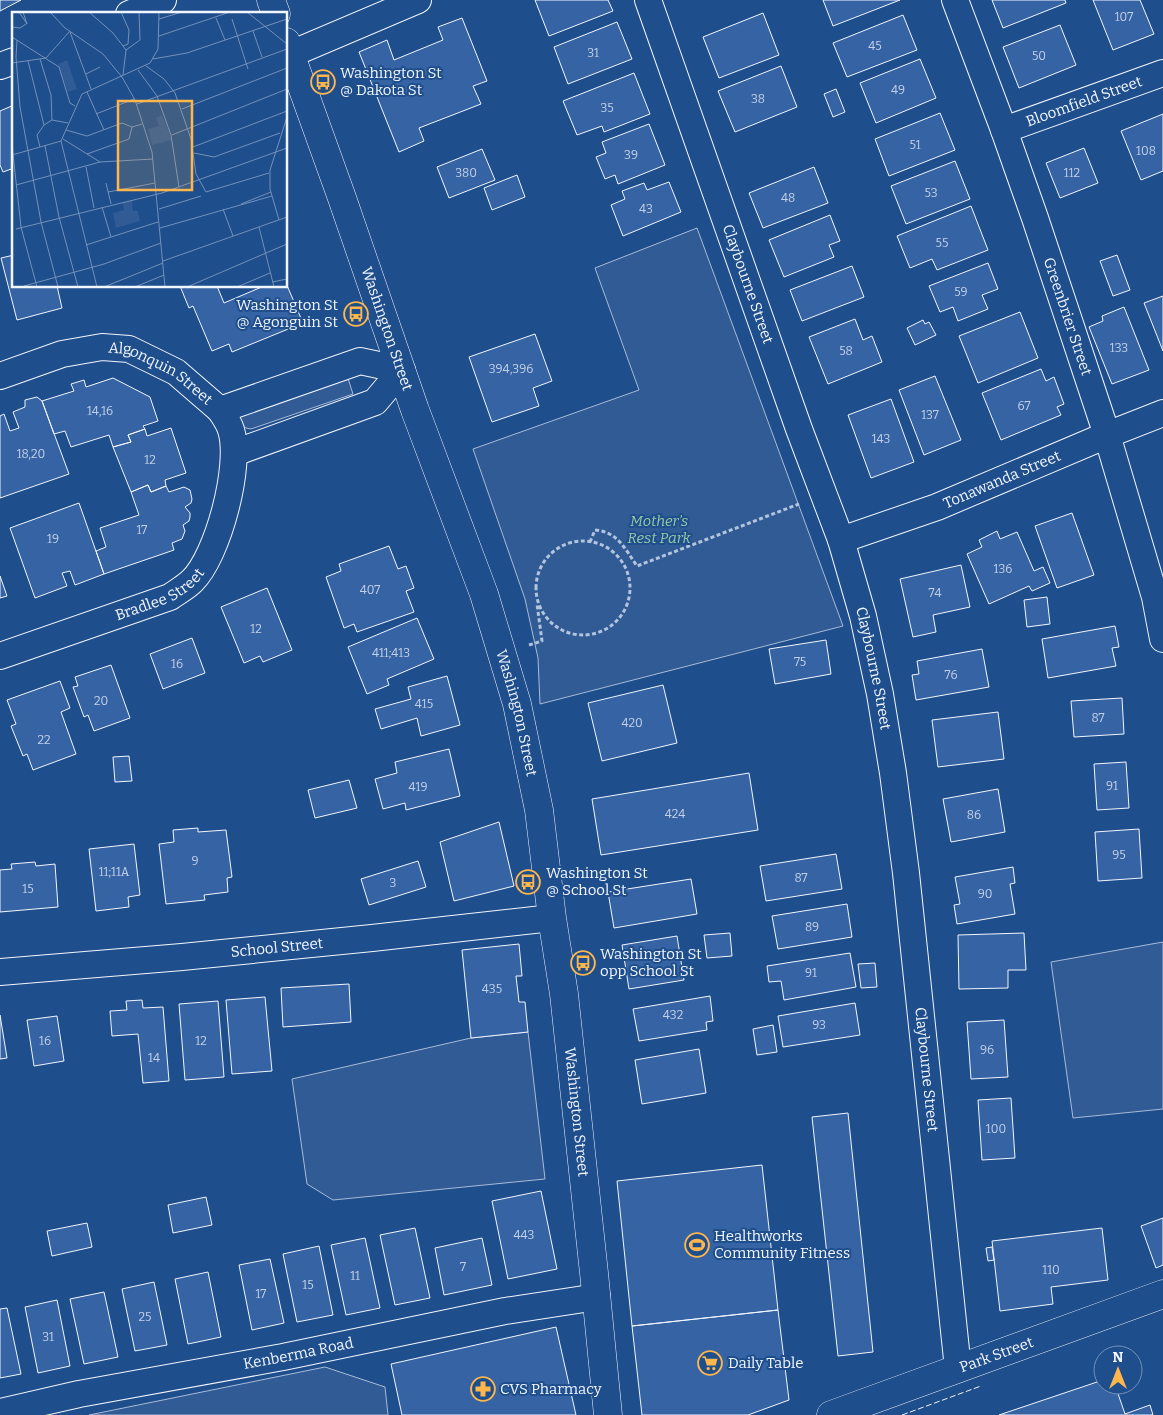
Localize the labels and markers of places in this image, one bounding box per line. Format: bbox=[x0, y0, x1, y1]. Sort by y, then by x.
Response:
place label: Washington St @ Dakota St bbox=[340, 64, 442, 99]
bus stop icon: Washington St @ Dakota St bbox=[310, 69, 336, 95]
place label: Washington St @ Agonguin St bbox=[236, 296, 339, 331]
bus stop icon: Washington St @ Agonguin St bbox=[343, 301, 369, 327]
place label: Washington St @ School St bbox=[546, 864, 648, 899]
bus stop icon: Washington St @ School St bbox=[515, 869, 541, 895]
place label: Washington St opp School St bbox=[600, 945, 702, 980]
bus stop icon: Washington St opp School St bbox=[570, 950, 596, 976]
place label: Healthworks Community Fitness bbox=[714, 1227, 850, 1262]
sports icon: Healthworks Community Fitness bbox=[684, 1232, 710, 1258]
supermarket icon: Daily Table bbox=[697, 1350, 723, 1376]
place label: Daily Table bbox=[728, 1354, 804, 1372]
pharmacy icon: CVS Pharmacy bbox=[470, 1376, 496, 1402]
place label: CVS Pharmacy bbox=[500, 1380, 602, 1398]

